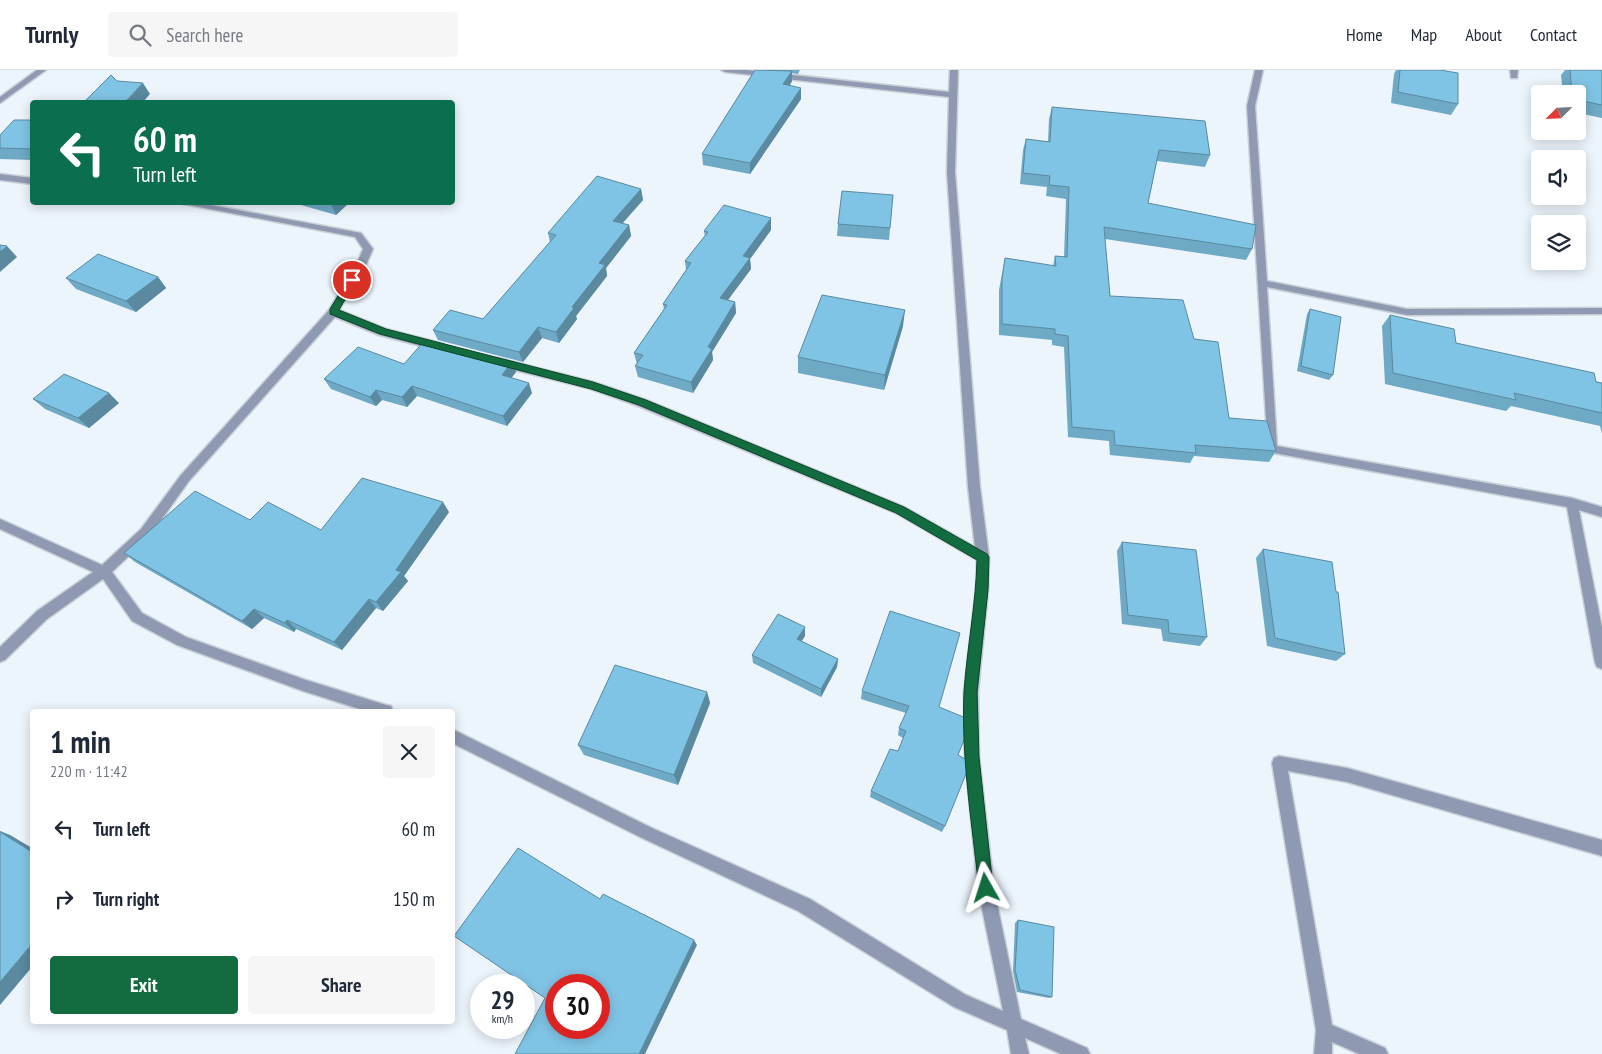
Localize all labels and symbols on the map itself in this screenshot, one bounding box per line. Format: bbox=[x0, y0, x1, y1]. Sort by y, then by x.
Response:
north arrow bbox=[1531, 85, 1586, 140]
pin bbox=[331, 259, 373, 301]
position arrow bbox=[959, 861, 1011, 913]
speed limit sign: 30 bbox=[545, 974, 610, 1039]

